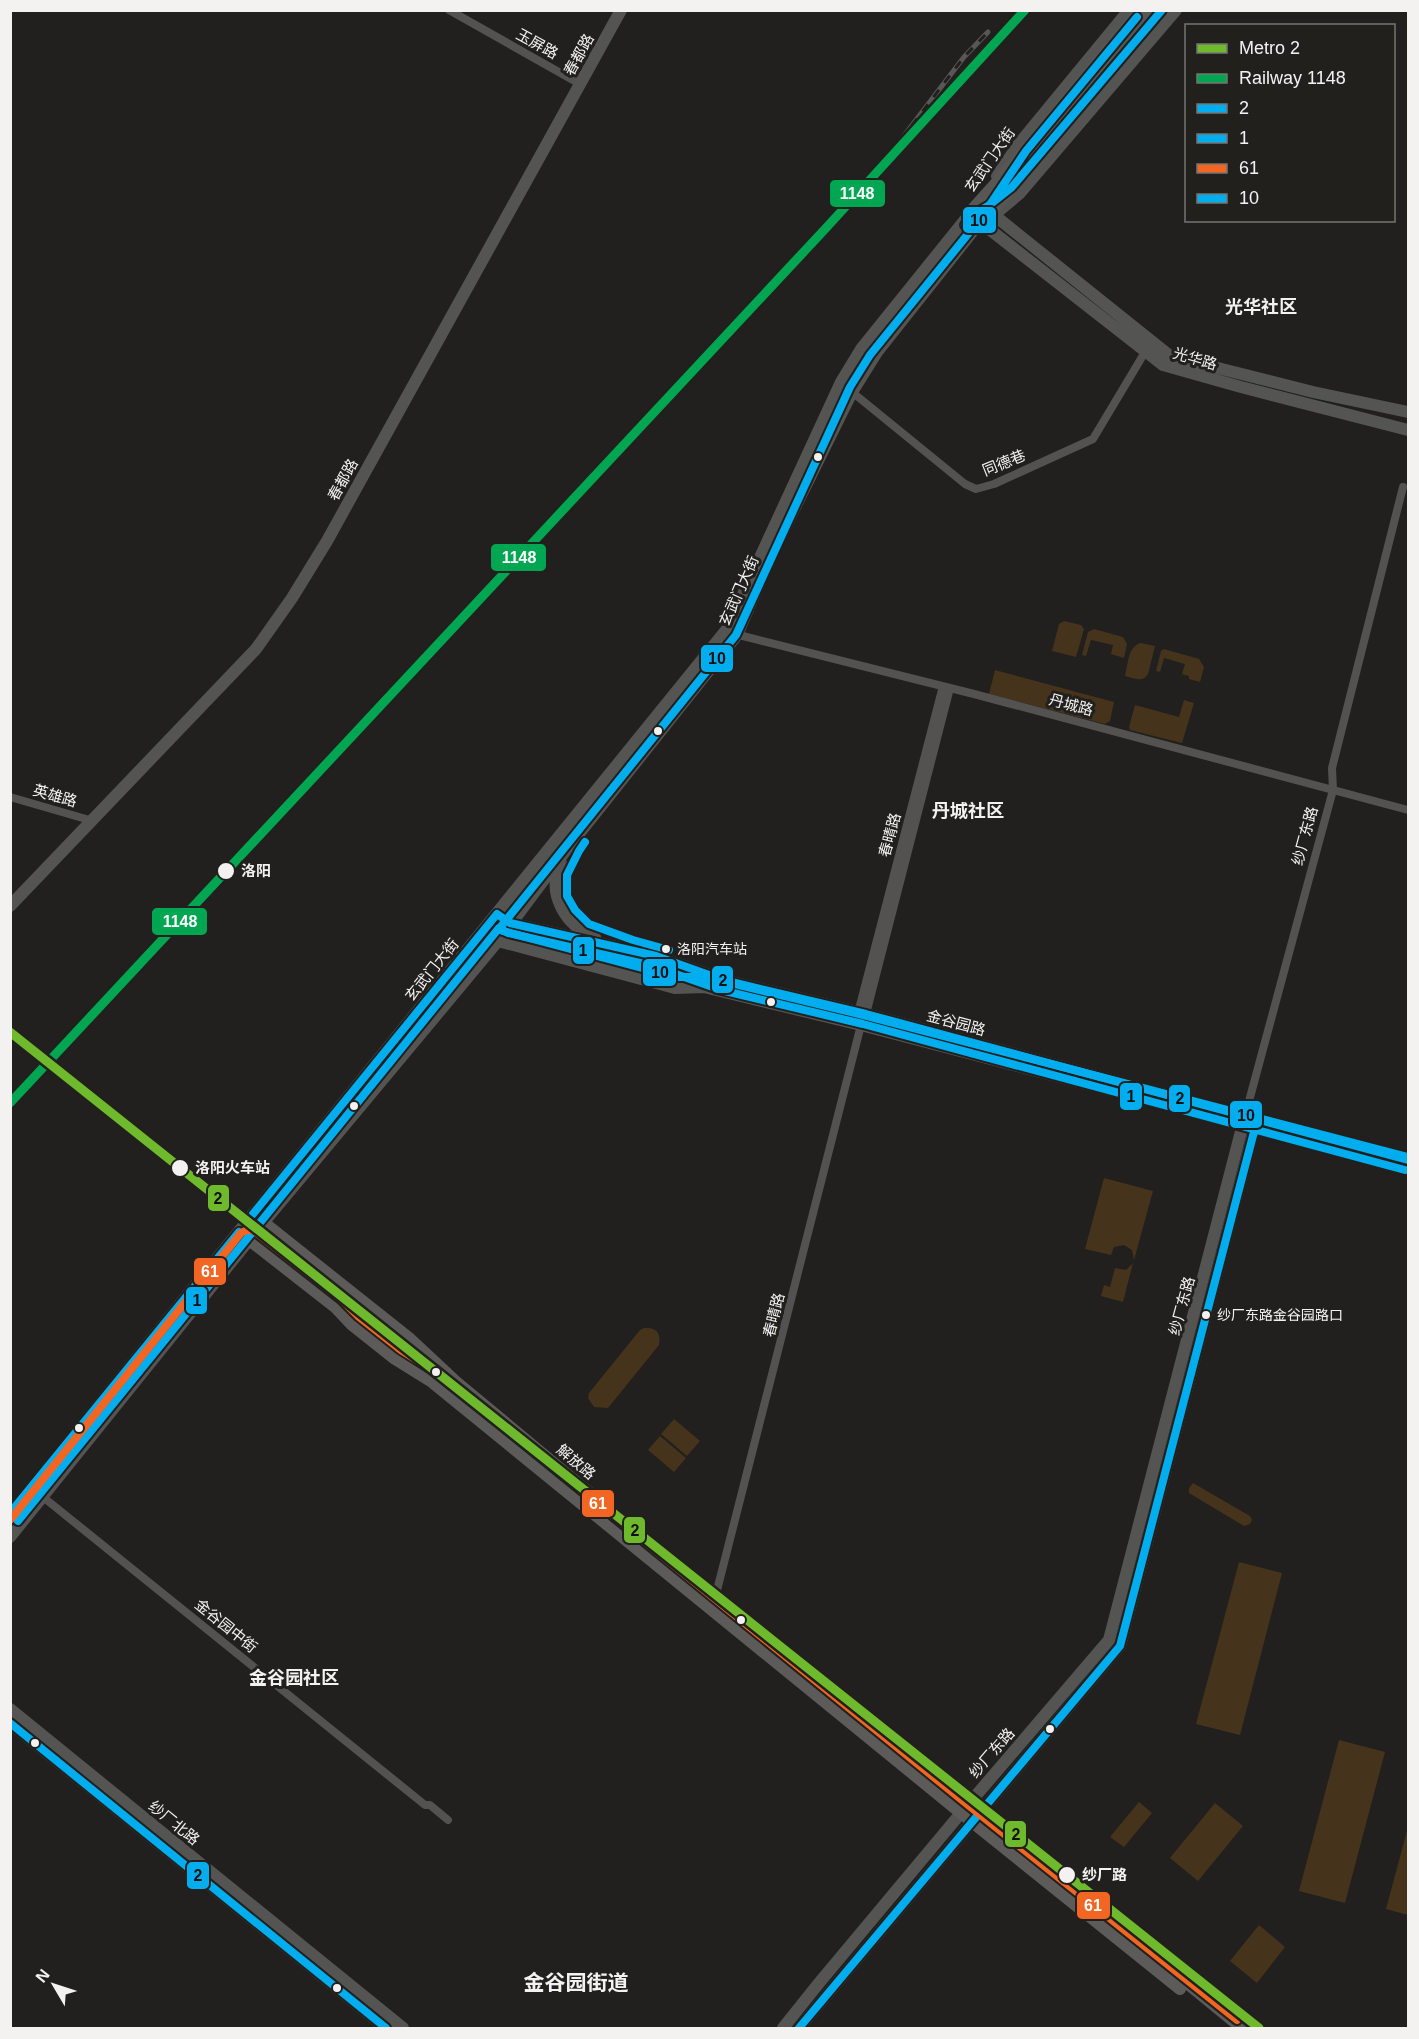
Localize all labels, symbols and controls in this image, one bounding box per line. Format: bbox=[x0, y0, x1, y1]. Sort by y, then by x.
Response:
legend bbox=[1185, 24, 1395, 222]
street label: 玉屏路 bbox=[513, 25, 561, 62]
street label: 春都路 bbox=[560, 31, 597, 79]
text: Metro 2 bbox=[1239, 38, 1300, 58]
text: Railway 1148 bbox=[1239, 68, 1346, 88]
text: 2 bbox=[1239, 98, 1249, 118]
street label: 玄武门大街 bbox=[961, 124, 1018, 195]
text: 1 bbox=[1239, 128, 1249, 148]
text: 61 bbox=[1239, 158, 1259, 178]
line badge: 1148 bbox=[829, 179, 886, 208]
text: 1148 bbox=[840, 185, 874, 202]
text: 10 bbox=[1239, 188, 1259, 208]
line badge: 10 bbox=[962, 206, 997, 234]
text: 10 bbox=[970, 212, 988, 229]
district label: 光华社区 bbox=[1225, 297, 1297, 317]
street label: 光华路 bbox=[1171, 344, 1219, 373]
street label: 同德巷 bbox=[980, 446, 1028, 479]
unlabelled marker bbox=[812, 451, 824, 463]
street label: 春都路 bbox=[324, 456, 361, 504]
line badge: 1148 bbox=[490, 543, 547, 572]
text: 1148 bbox=[502, 549, 536, 566]
street label: 玄武门大街 bbox=[716, 553, 762, 629]
line badge: 10 bbox=[700, 644, 734, 673]
text: 10 bbox=[708, 650, 726, 667]
street label: 丹城路 bbox=[1047, 690, 1095, 719]
unlabelled marker bbox=[652, 725, 664, 737]
street label: 英雄路 bbox=[31, 781, 79, 810]
district label: 丹城社区 bbox=[932, 801, 1004, 821]
street label: 纱厂东路 bbox=[1289, 805, 1320, 867]
street label: 春晴路 bbox=[875, 811, 904, 859]
marker: 洛阳 bbox=[216, 861, 236, 881]
place label: 洛阳 bbox=[241, 862, 271, 879]
line badge: 1148 bbox=[151, 907, 208, 936]
text: 1148 bbox=[163, 913, 197, 930]
street label: 玄武门大街 bbox=[401, 935, 462, 1004]
line badge: 1 bbox=[572, 936, 595, 965]
place label: 洛阳汽车站 bbox=[677, 941, 747, 957]
text: 1 bbox=[579, 942, 588, 959]
marker: 洛阳汽车站 bbox=[660, 943, 672, 955]
line badge: 10 bbox=[642, 958, 677, 987]
text: 10 bbox=[651, 964, 669, 981]
line badge: 2 bbox=[711, 965, 734, 994]
text: 2 bbox=[719, 972, 728, 989]
unlabelled marker bbox=[765, 996, 777, 1008]
street label: 金谷园路 bbox=[925, 1007, 987, 1038]
line badge: 1 bbox=[1119, 1082, 1143, 1111]
line badge: 2 bbox=[1168, 1084, 1191, 1113]
text: 1 bbox=[1127, 1088, 1136, 1105]
text: 2 bbox=[1176, 1090, 1185, 1107]
unlabelled marker bbox=[348, 1100, 360, 1112]
line badge: 10 bbox=[1229, 1100, 1263, 1129]
text: 10 bbox=[1237, 1107, 1255, 1124]
marker: 洛阳火车站 bbox=[170, 1158, 190, 1178]
place label: 洛阳火车站 bbox=[195, 1159, 270, 1176]
line badge: 2 bbox=[207, 1184, 230, 1212]
text: 2 bbox=[214, 1190, 223, 1207]
line badge: 61 bbox=[193, 1257, 227, 1286]
text: 61 bbox=[201, 1263, 219, 1280]
street label: 纱厂东路 bbox=[1166, 1275, 1197, 1337]
line badge: 1 bbox=[185, 1286, 208, 1315]
street label: 春晴路 bbox=[760, 1291, 787, 1339]
text: 1 bbox=[193, 1292, 202, 1309]
place label: 纱厂东路金谷园路口 bbox=[1217, 1307, 1343, 1323]
marker: 纱厂东路金谷园路口 bbox=[1200, 1309, 1212, 1321]
unlabelled marker bbox=[430, 1366, 442, 1378]
unlabelled marker bbox=[73, 1422, 85, 1434]
street label: 解放路 bbox=[554, 1441, 599, 1483]
line badge: 61 bbox=[581, 1489, 615, 1518]
text: 61 bbox=[589, 1495, 607, 1512]
line badge: 2 bbox=[623, 1516, 646, 1544]
text: 2 bbox=[631, 1522, 640, 1539]
street label: 金谷园中街 bbox=[192, 1595, 261, 1656]
unlabelled marker bbox=[735, 1614, 747, 1626]
district label: 金谷园社区 bbox=[249, 1668, 339, 1688]
unlabelled marker bbox=[1044, 1723, 1056, 1735]
street label: 纱厂东路 bbox=[966, 1724, 1018, 1781]
unlabelled marker bbox=[29, 1737, 41, 1749]
street label: 纱厂北路 bbox=[146, 1797, 203, 1848]
line badge: 2 bbox=[1004, 1820, 1027, 1848]
text: 2 bbox=[1012, 1826, 1021, 1843]
line badge: 2 bbox=[186, 1861, 210, 1890]
marker: 纱厂路 bbox=[1057, 1865, 1077, 1885]
place label: 纱厂路 bbox=[1082, 1866, 1127, 1883]
text: 2 bbox=[194, 1867, 203, 1884]
line badge: 61 bbox=[1076, 1891, 1111, 1920]
text: 61 bbox=[1084, 1897, 1102, 1914]
north arrow bbox=[24, 1955, 84, 2015]
text: N bbox=[32, 1966, 53, 1986]
district label: 金谷园街道 bbox=[524, 1971, 629, 1994]
unlabelled marker bbox=[331, 1982, 343, 1994]

